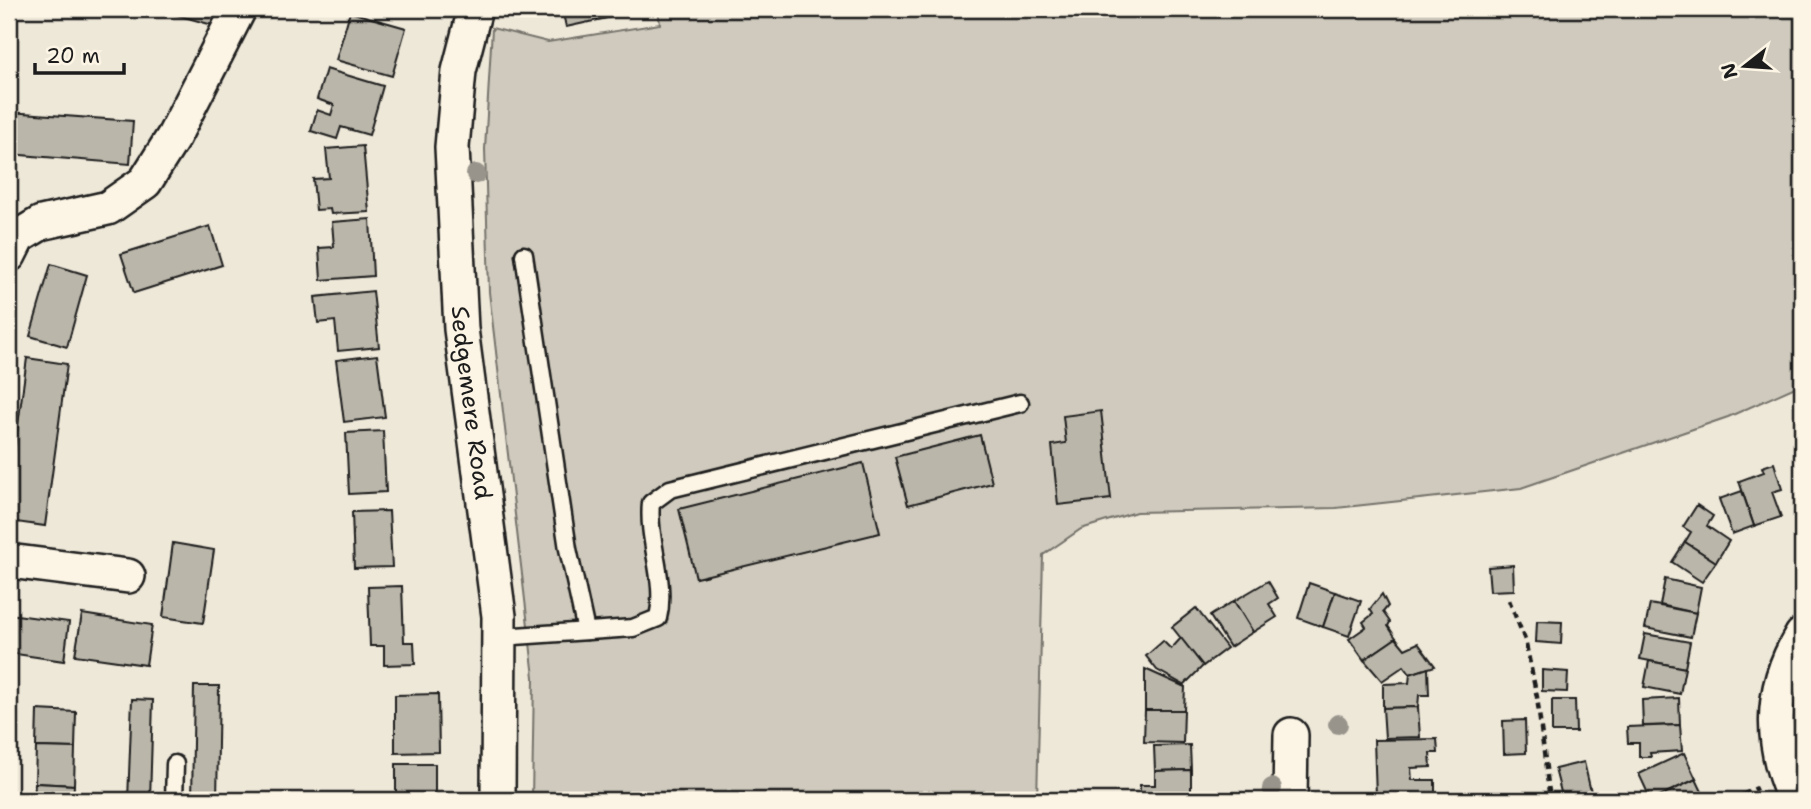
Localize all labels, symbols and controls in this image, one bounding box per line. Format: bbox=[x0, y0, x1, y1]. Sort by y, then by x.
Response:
scale bar bbox=[35, 32, 124, 76]
north arrow bbox=[1710, 32, 1780, 102]
text: 20 m bbox=[46, 42, 100, 70]
text: N bbox=[1715, 60, 1743, 82]
street label: Sedgemere Road bbox=[444, 305, 499, 502]

